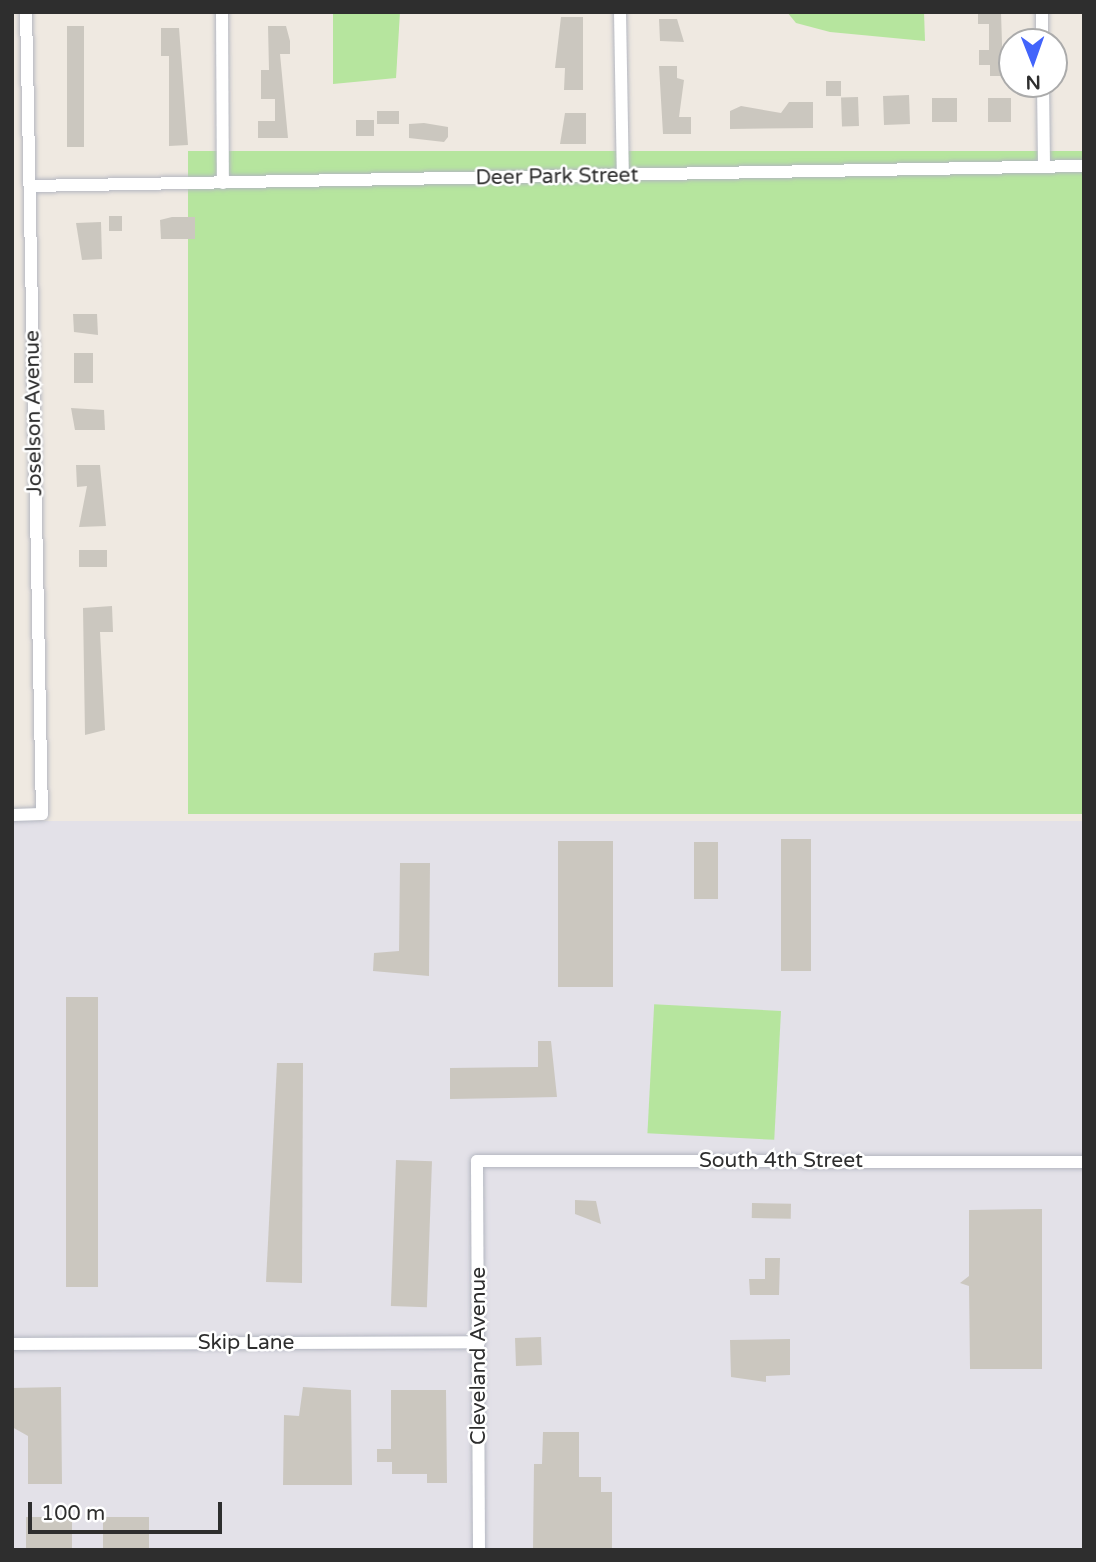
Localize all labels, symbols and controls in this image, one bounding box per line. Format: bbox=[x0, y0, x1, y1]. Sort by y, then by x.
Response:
north arrow bbox=[998, 28, 1068, 98]
text: N bbox=[1026, 71, 1041, 93]
street label: Deer Park Street bbox=[475, 163, 639, 191]
street label: Joselson Avenue bbox=[20, 330, 48, 496]
street label: South 4th Street bbox=[699, 1148, 863, 1174]
street label: Cleveland Avenue bbox=[466, 1267, 492, 1445]
street label: Skip Lane bbox=[198, 1330, 294, 1356]
scale bar bbox=[32, 1488, 226, 1532]
text: 100 m bbox=[41, 1501, 105, 1526]

